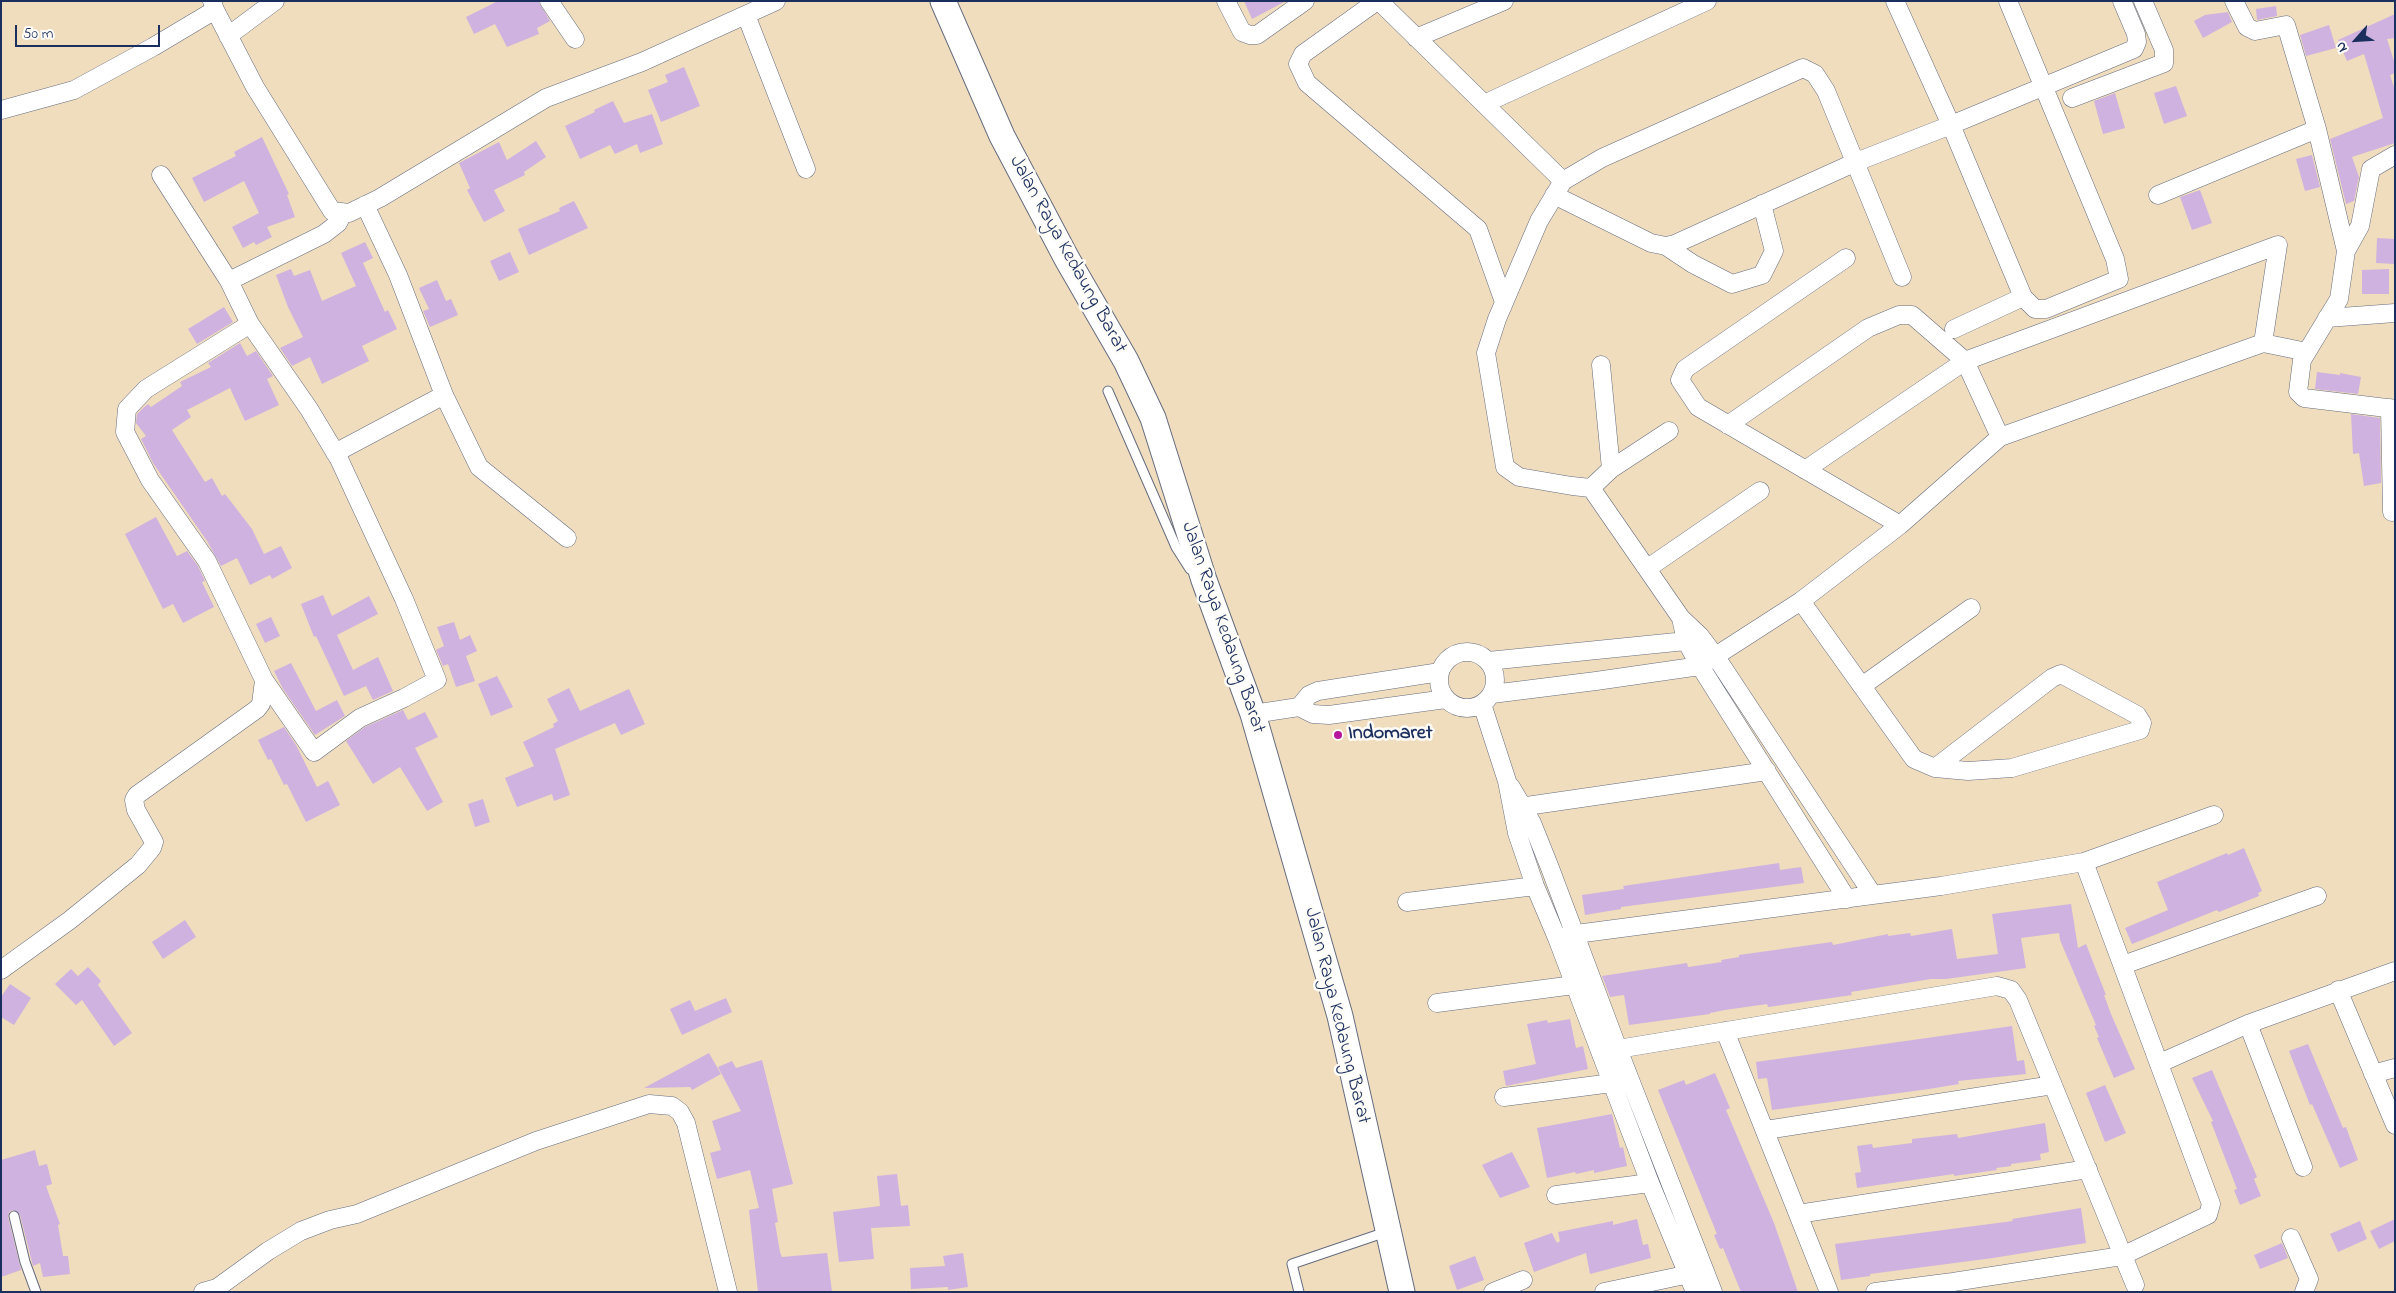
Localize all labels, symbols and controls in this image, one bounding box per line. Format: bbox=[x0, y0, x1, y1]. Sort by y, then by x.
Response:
scale bar bbox=[18, 15, 162, 47]
north arrow bbox=[2331, 15, 2381, 65]
text: 50 m bbox=[23, 23, 53, 45]
text: N bbox=[2331, 38, 2354, 56]
street label: Jalan Raya Kedaung Barat bbox=[1003, 152, 1131, 358]
street label: Jalan Raya Kedaung Barat bbox=[1174, 519, 1270, 737]
place label: Indomaret bbox=[1348, 723, 1432, 747]
marker: Indomaret bbox=[1332, 729, 1344, 741]
street label: Jalan Raya Kedaung Barat bbox=[1297, 905, 1375, 1127]

